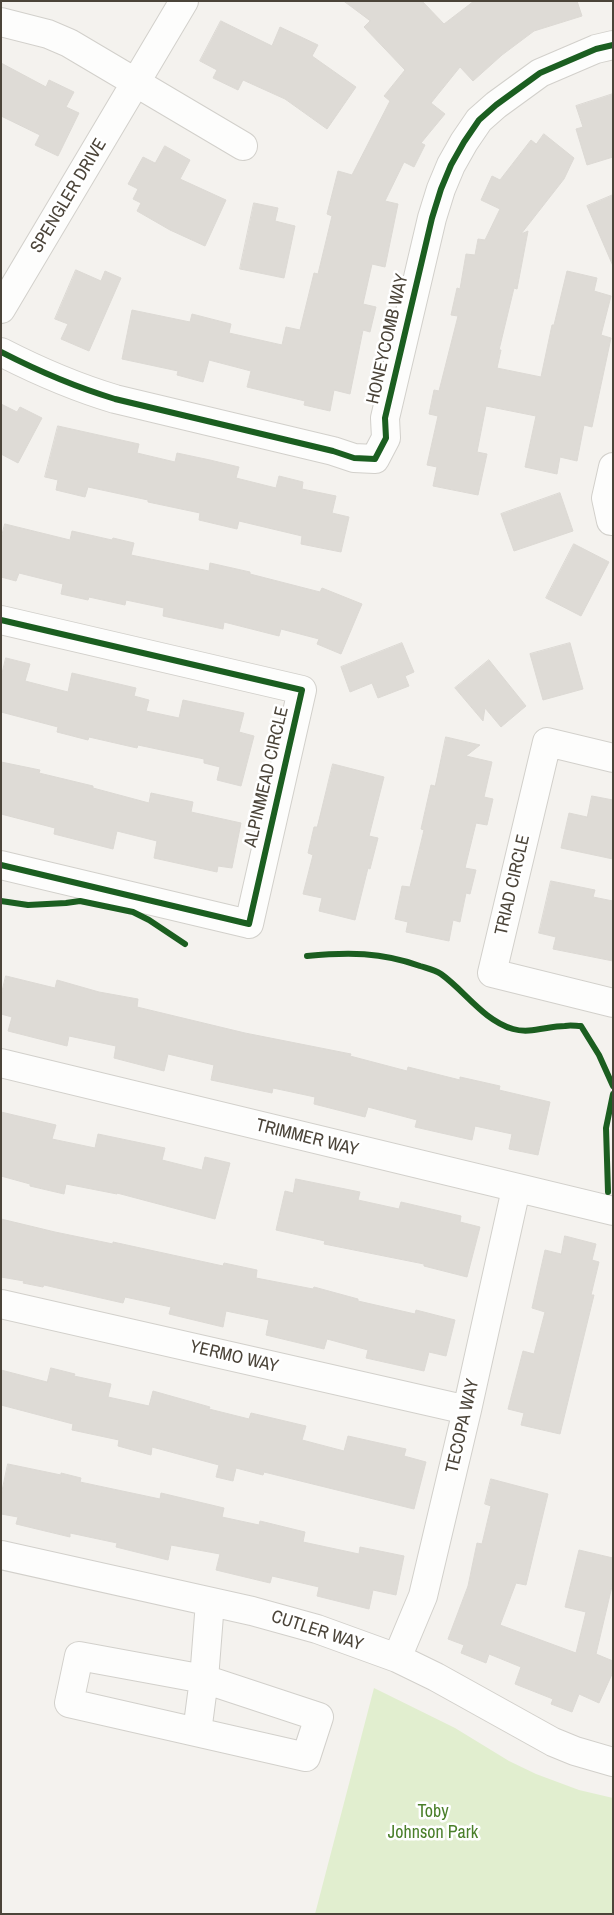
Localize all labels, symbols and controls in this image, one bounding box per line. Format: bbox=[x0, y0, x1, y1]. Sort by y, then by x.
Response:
street label: SPENGLER DRIVE bbox=[26, 135, 112, 257]
street label: HONEYCOMB WAY bbox=[363, 272, 413, 406]
street label: ALPINMEAD CIRCLE bbox=[240, 705, 294, 849]
street label: TRIAD CIRCLE bbox=[491, 833, 535, 937]
street label: TRIMMER WAY bbox=[253, 1115, 361, 1161]
street label: YERMO WAY bbox=[188, 1336, 280, 1378]
street label: TECOPA WAY bbox=[442, 1377, 484, 1475]
street label: CUTLER WAY bbox=[268, 1606, 366, 1656]
park label: Toby Johnson Park bbox=[388, 1801, 478, 1844]

